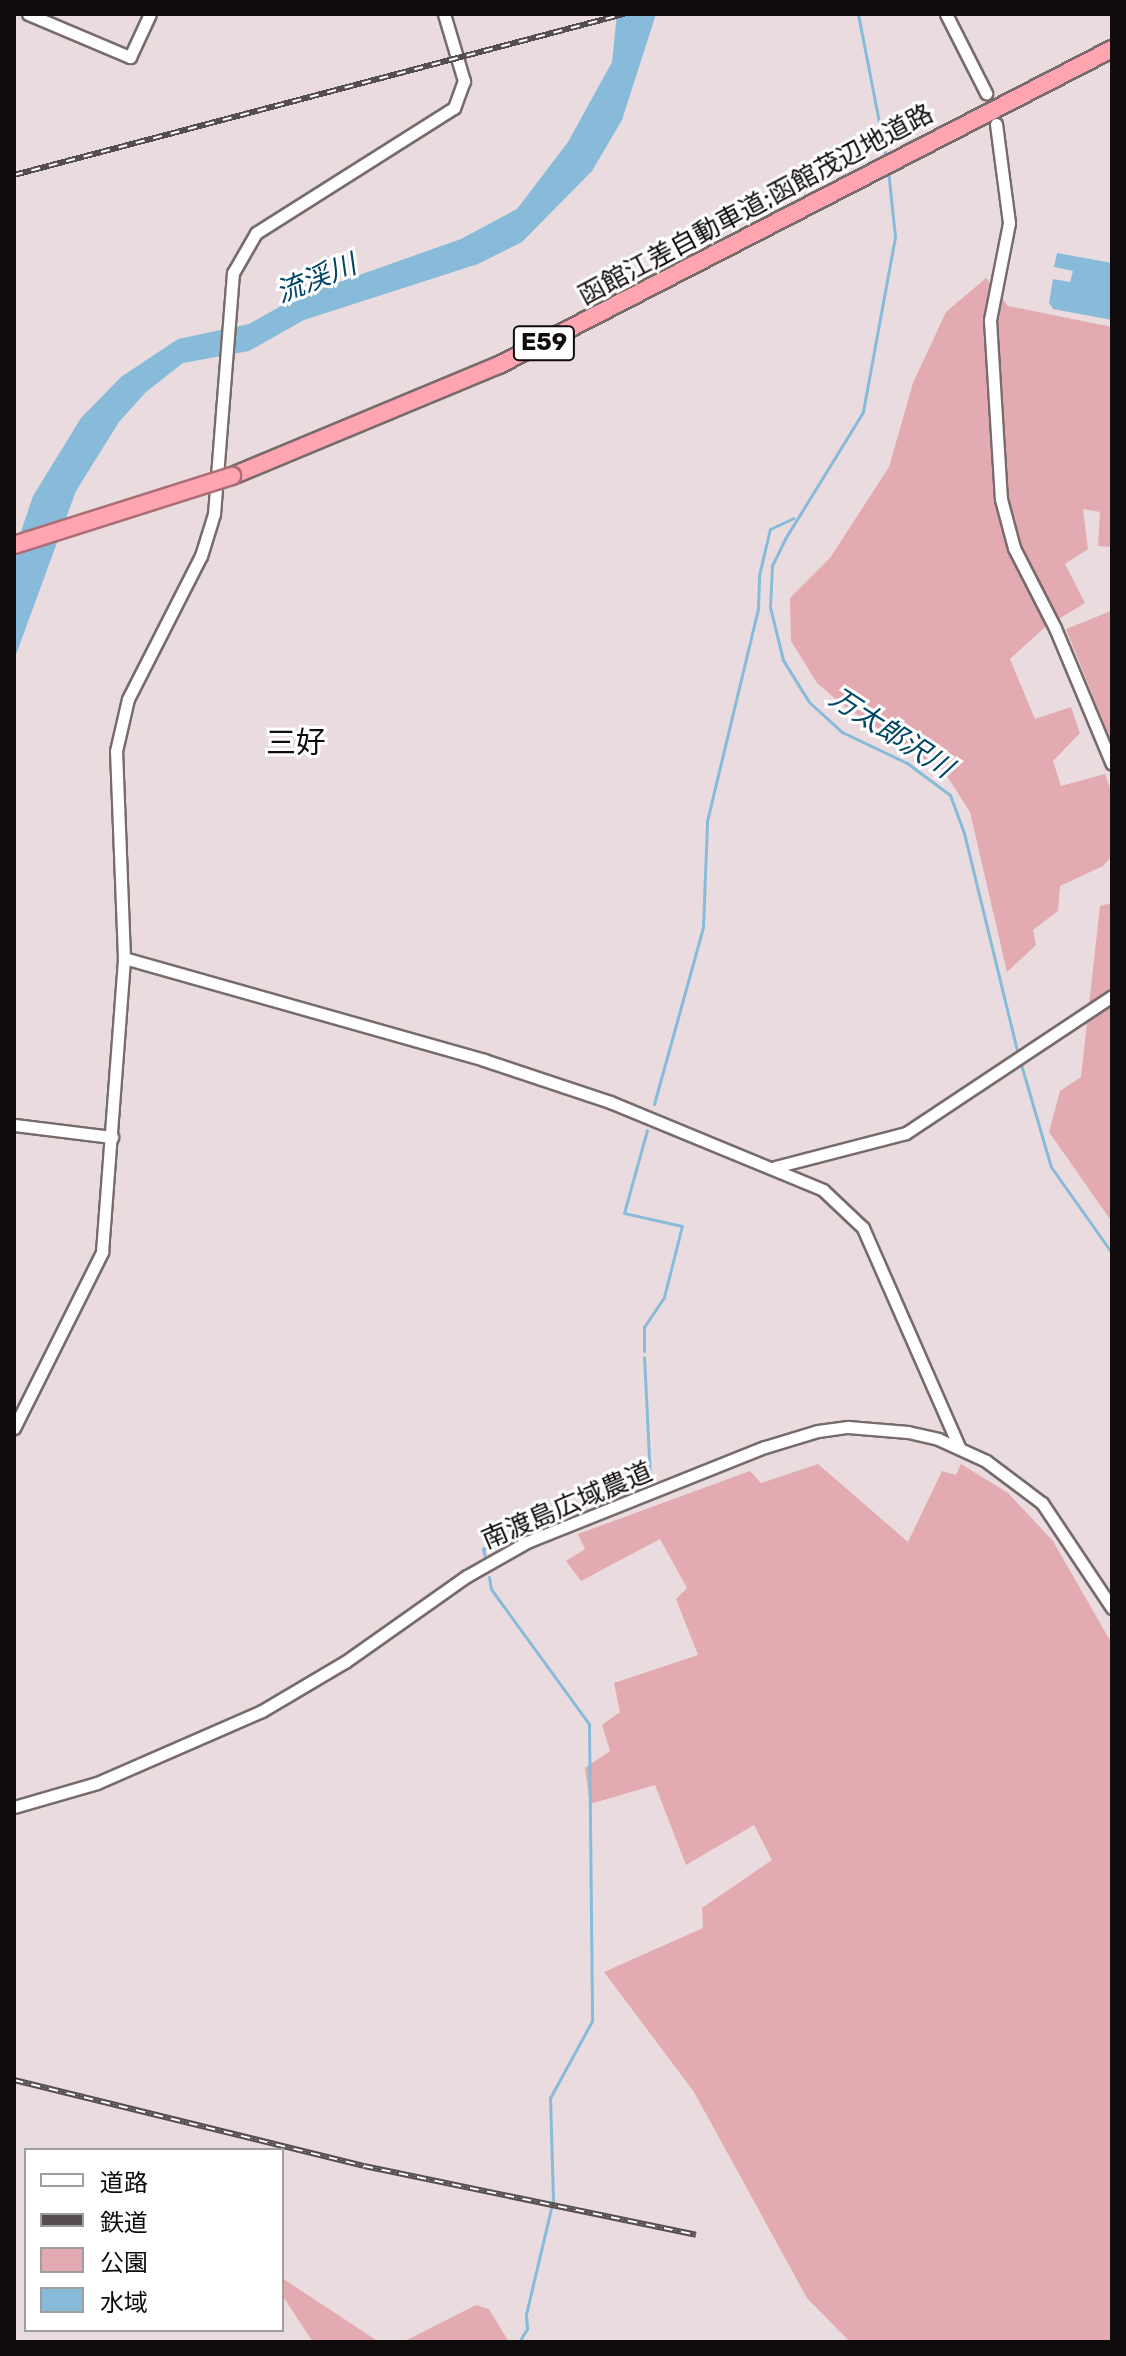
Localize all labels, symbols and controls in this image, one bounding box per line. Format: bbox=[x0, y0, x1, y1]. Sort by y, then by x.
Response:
street label: 函館江差自動車道;函館茂辺地道路 bbox=[573, 98, 939, 312]
water label: 流渓川 bbox=[271, 248, 361, 310]
road number: E59 bbox=[512, 323, 576, 363]
water label: 万太郎沢川 bbox=[823, 681, 959, 785]
district label: 三好 bbox=[266, 725, 326, 761]
street label: 南渡島広域農道 bbox=[477, 1456, 657, 1556]
legend bbox=[24, 2148, 284, 2332]
text: 道路 bbox=[100, 2169, 148, 2197]
text: 鉄道 bbox=[100, 2209, 148, 2237]
text: 公園 bbox=[100, 2249, 148, 2277]
text: 水域 bbox=[100, 2289, 148, 2317]

